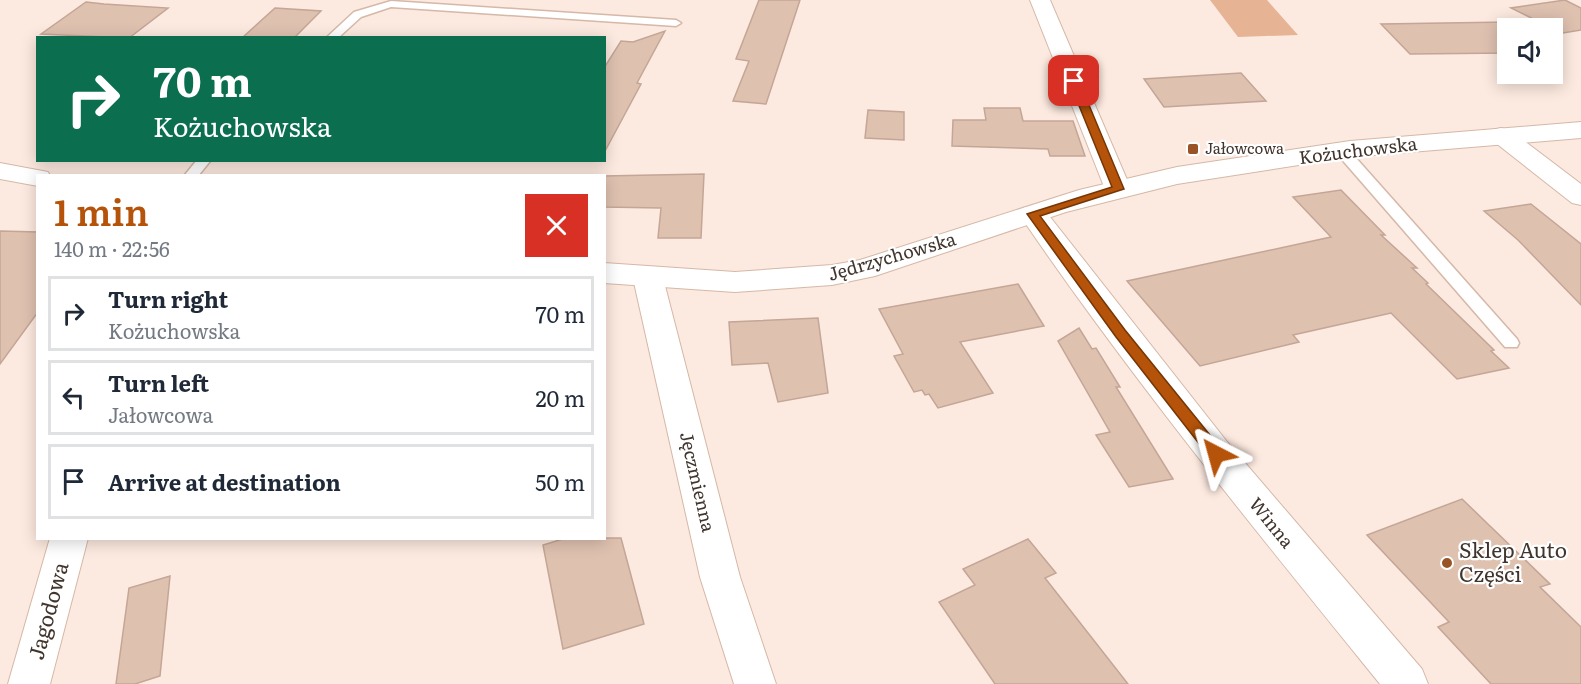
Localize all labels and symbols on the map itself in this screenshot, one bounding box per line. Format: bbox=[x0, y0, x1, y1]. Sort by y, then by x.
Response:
pin bbox=[1048, 55, 1099, 106]
street label: Kożuchowska bbox=[1297, 129, 1419, 170]
place label: Jałowcowa bbox=[1205, 136, 1285, 159]
marker: Jałowcowa bbox=[1186, 142, 1200, 156]
street label: Jędrzychowska bbox=[824, 224, 959, 287]
position arrow bbox=[1184, 422, 1248, 486]
street label: Jęczmienna bbox=[674, 429, 723, 535]
street label: Winna bbox=[1243, 491, 1301, 554]
place label: Sklep Auto Części bbox=[1459, 533, 1567, 588]
marker: Sklep Auto Części bbox=[1440, 556, 1454, 570]
street label: Jagodowa bbox=[19, 558, 75, 663]

